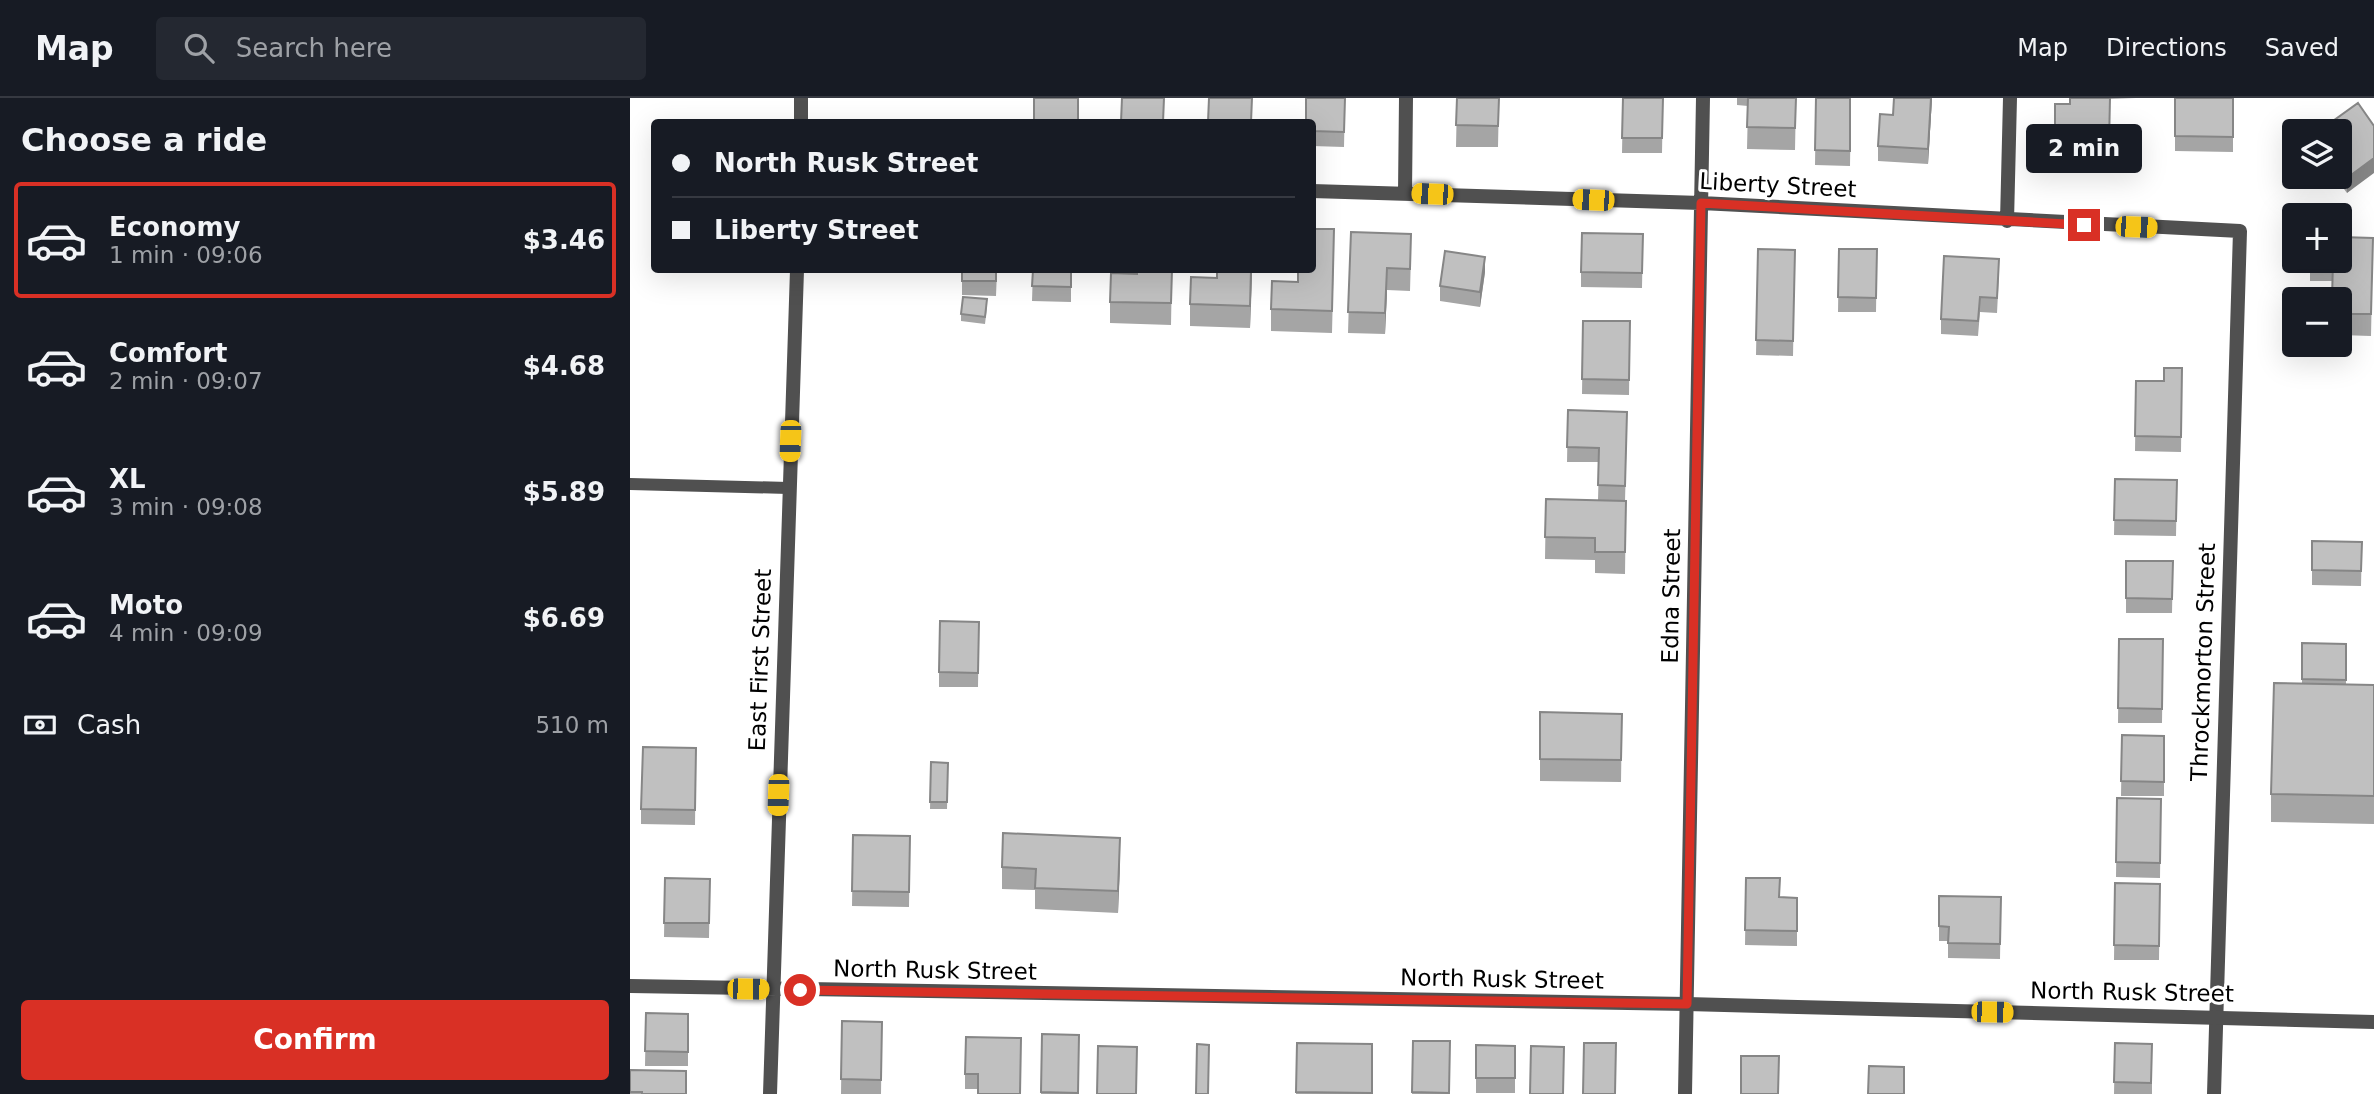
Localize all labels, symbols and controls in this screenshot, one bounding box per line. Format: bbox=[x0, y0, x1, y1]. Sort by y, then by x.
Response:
search box bbox=[156, 17, 646, 80]
text: Map bbox=[35, 29, 114, 68]
icon: search bbox=[180, 29, 218, 67]
text: Search here bbox=[236, 33, 392, 63]
text: Map bbox=[2017, 34, 2068, 62]
text: Directions bbox=[2106, 34, 2227, 62]
text: Saved bbox=[2265, 34, 2339, 62]
map controls bbox=[2282, 119, 2352, 357]
button: layers bbox=[2282, 119, 2352, 189]
text: Choose a ride bbox=[21, 121, 267, 159]
callout: 2 min bbox=[2026, 123, 2142, 172]
text: 2 min bbox=[2048, 135, 2120, 161]
text: North Rusk Street bbox=[714, 148, 978, 178]
street label: Liberty Street bbox=[1699, 168, 1857, 202]
car bbox=[1411, 183, 1454, 205]
car bbox=[1572, 189, 1615, 211]
button: + bbox=[2282, 203, 2352, 273]
icon: car bbox=[25, 209, 88, 272]
route end bbox=[2068, 209, 2100, 241]
text: Economy bbox=[109, 212, 240, 242]
text: Liberty Street bbox=[714, 215, 919, 245]
car bbox=[2115, 216, 2158, 238]
text: $3.46 bbox=[523, 225, 605, 255]
text: 1 min · 09:06 bbox=[109, 242, 263, 268]
button: − bbox=[2282, 287, 2352, 357]
icon: car bbox=[25, 335, 88, 398]
text: Comfort bbox=[109, 338, 227, 368]
text: $4.68 bbox=[523, 351, 605, 381]
text: 2 min · 09:07 bbox=[109, 368, 263, 394]
car bbox=[779, 420, 802, 462]
icon: car bbox=[25, 461, 88, 524]
text: XL bbox=[109, 464, 146, 494]
text: $5.89 bbox=[523, 477, 605, 507]
text: 3 min · 09:08 bbox=[109, 494, 263, 520]
street label: Edna Street bbox=[1657, 528, 1685, 664]
street label: Throckmorton Street bbox=[2186, 542, 2220, 783]
street label: East First Street bbox=[744, 568, 776, 752]
icon: car bbox=[25, 587, 88, 650]
text: Moto bbox=[109, 590, 183, 620]
text: $6.69 bbox=[523, 603, 605, 633]
text: 4 min · 09:09 bbox=[109, 620, 263, 646]
icon: cash bbox=[21, 706, 59, 744]
text: Cash bbox=[77, 710, 141, 740]
text: 510 m bbox=[535, 712, 609, 738]
car bbox=[767, 774, 790, 816]
street label: North Rusk Street bbox=[833, 955, 1037, 985]
street label: North Rusk Street bbox=[1400, 964, 1604, 994]
route start bbox=[784, 974, 816, 1006]
street label: North Rusk Street bbox=[2030, 977, 2234, 1007]
car bbox=[727, 978, 770, 1000]
button: Confirm bbox=[21, 1000, 609, 1080]
car bbox=[1971, 1001, 2014, 1023]

